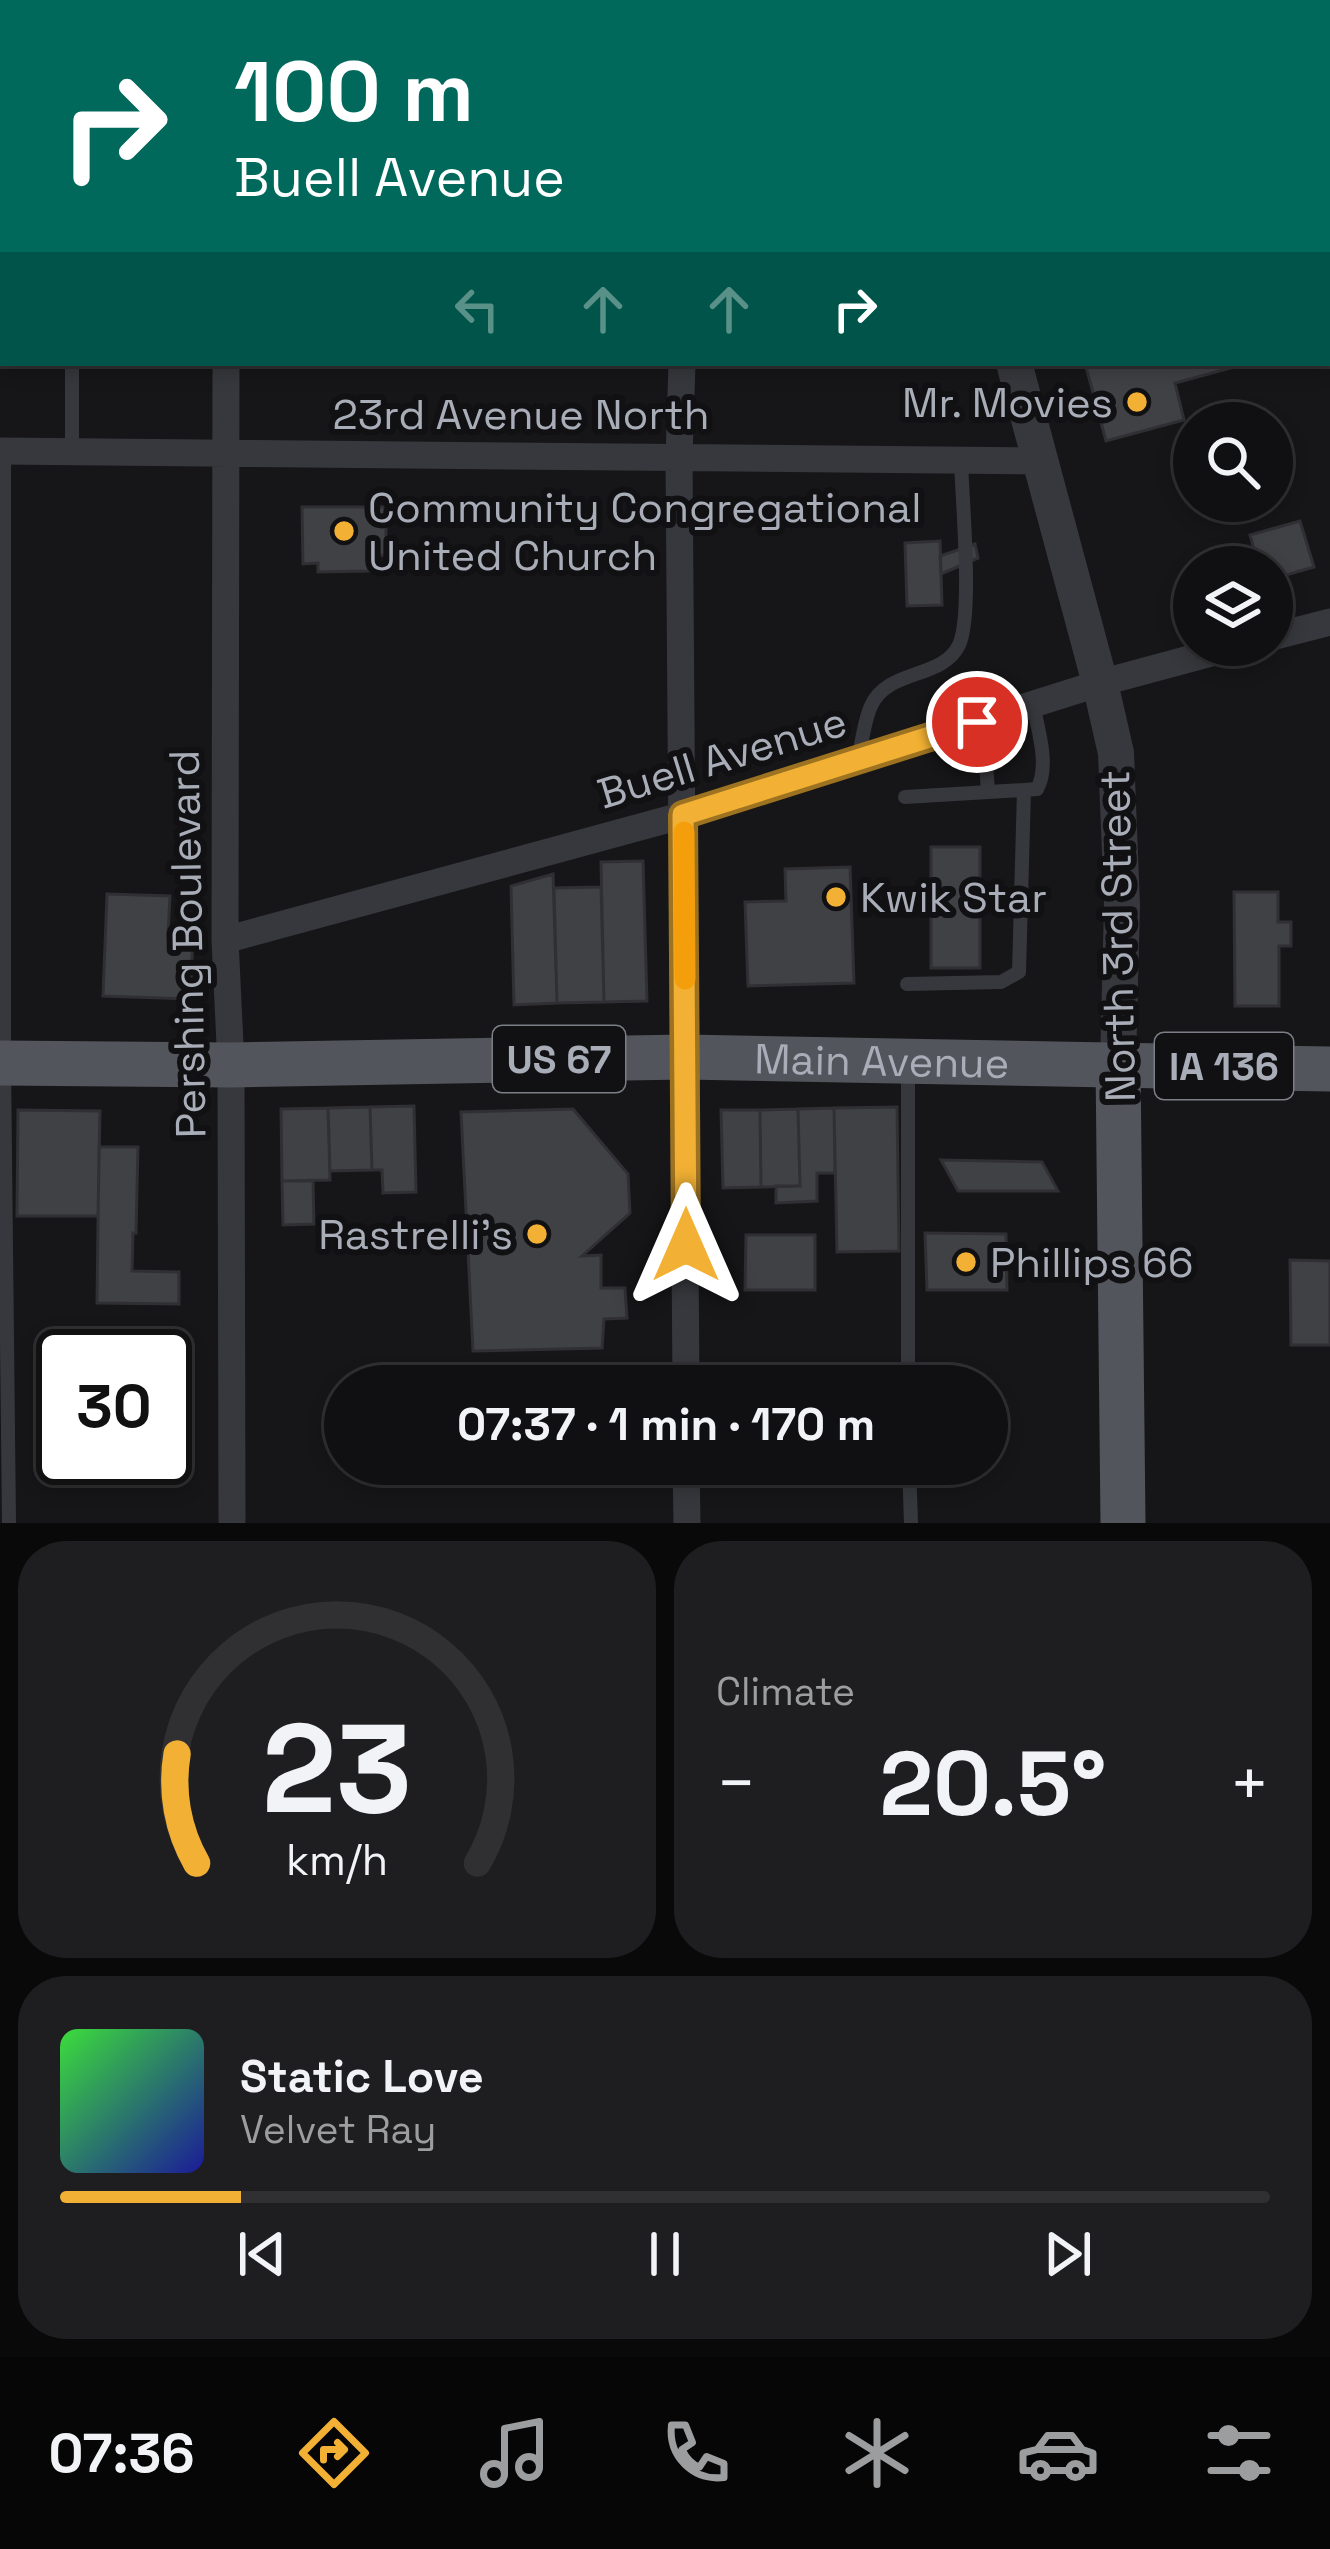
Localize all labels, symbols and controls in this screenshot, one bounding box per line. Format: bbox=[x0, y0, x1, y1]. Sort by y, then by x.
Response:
text: 100 m bbox=[234, 38, 474, 146]
icon: right bbox=[36, 48, 192, 204]
text: Buell Avenue bbox=[234, 143, 565, 212]
icon: left bbox=[444, 276, 510, 342]
icon: ahead bbox=[570, 276, 636, 342]
icon: ahead bbox=[696, 276, 762, 342]
icon: right bbox=[822, 276, 888, 342]
place label: Mr. Movies bbox=[902, 376, 1113, 429]
street label: 23rd Avenue North bbox=[333, 388, 709, 441]
marker: Mr. Movies bbox=[1124, 389, 1150, 415]
map controls bbox=[1173, 402, 1293, 666]
button: search bbox=[1173, 402, 1293, 522]
place label: Community Congregational United Church bbox=[368, 481, 922, 582]
marker: Community Congregational United Church bbox=[331, 518, 357, 544]
button: layers bbox=[1173, 546, 1293, 666]
pin bbox=[926, 671, 1028, 773]
icon: arrive bbox=[944, 689, 1010, 755]
street label: Buell Avenue bbox=[591, 694, 853, 820]
street label: Pershing Boulevard bbox=[158, 749, 217, 1139]
street label: North 3rd Street bbox=[1088, 769, 1147, 1103]
place label: Kwik Star bbox=[860, 871, 1047, 924]
marker: Kwik Star bbox=[823, 884, 849, 910]
road number: US 67 bbox=[493, 1026, 625, 1092]
street label: Main Avenue bbox=[754, 1032, 1010, 1090]
road number: IA 136 bbox=[1155, 1033, 1293, 1099]
position arrow bbox=[623, 1182, 749, 1308]
place label: Rastrelli's bbox=[318, 1208, 513, 1261]
marker: Rastrelli's bbox=[524, 1221, 550, 1247]
place label: Phillips 66 bbox=[990, 1236, 1194, 1289]
marker: Phillips 66 bbox=[953, 1249, 979, 1275]
speed limit sign: 30 bbox=[36, 1329, 192, 1485]
text: 07:37 · 1 min · 170 m bbox=[457, 1396, 875, 1453]
text: Climate bbox=[716, 1667, 855, 1716]
text: 23 bbox=[262, 1689, 412, 1848]
text: 20.5° bbox=[880, 1726, 1106, 1841]
text: − bbox=[716, 1741, 757, 1825]
text: + bbox=[1229, 1741, 1270, 1825]
text: km/h bbox=[286, 1832, 388, 1887]
text: Static Love bbox=[240, 2048, 484, 2105]
text: Velvet Ray bbox=[240, 2105, 436, 2154]
icon: previous bbox=[229, 2221, 295, 2287]
icon: pause bbox=[632, 2221, 698, 2287]
icon: next bbox=[1035, 2221, 1101, 2287]
icon: directions bbox=[292, 2411, 376, 2495]
icon: music bbox=[473, 2411, 557, 2495]
icon: phone bbox=[654, 2411, 738, 2495]
icon: climate bbox=[835, 2411, 919, 2495]
icon: car bbox=[1016, 2411, 1100, 2495]
icon: filters bbox=[1197, 2411, 1281, 2495]
text: 07:36 bbox=[49, 2419, 195, 2488]

